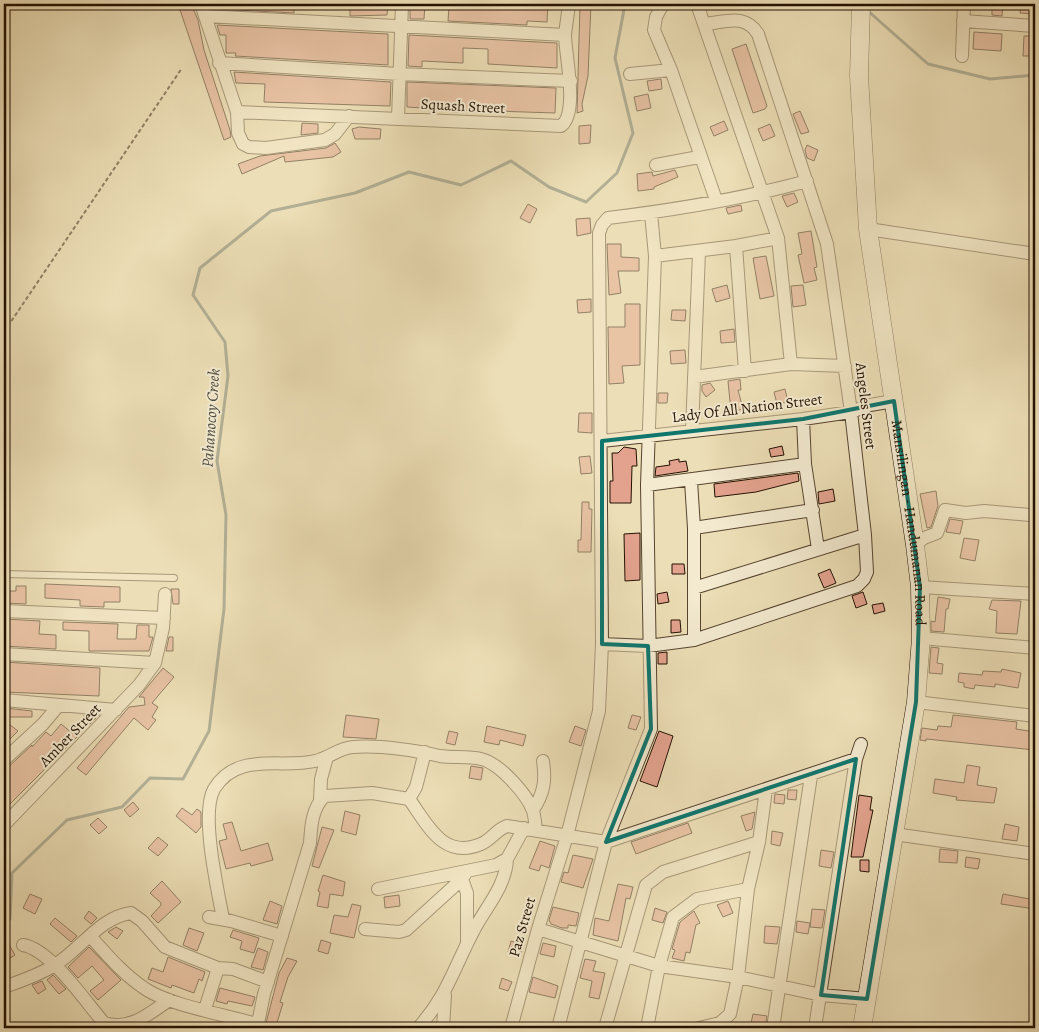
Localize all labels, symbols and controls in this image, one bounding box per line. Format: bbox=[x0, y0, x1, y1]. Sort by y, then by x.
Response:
street label: Squash Street bbox=[420, 94, 506, 118]
street label: Angeles Street bbox=[851, 361, 881, 451]
water label: Pahanocoy Creek bbox=[197, 368, 225, 468]
street label: Lady Of All Nation Street bbox=[671, 389, 823, 427]
street label: Mansilingan - Handumanan Road bbox=[886, 418, 931, 627]
street label: Amber Street bbox=[34, 699, 105, 772]
street label: Paz Street bbox=[504, 895, 540, 959]

